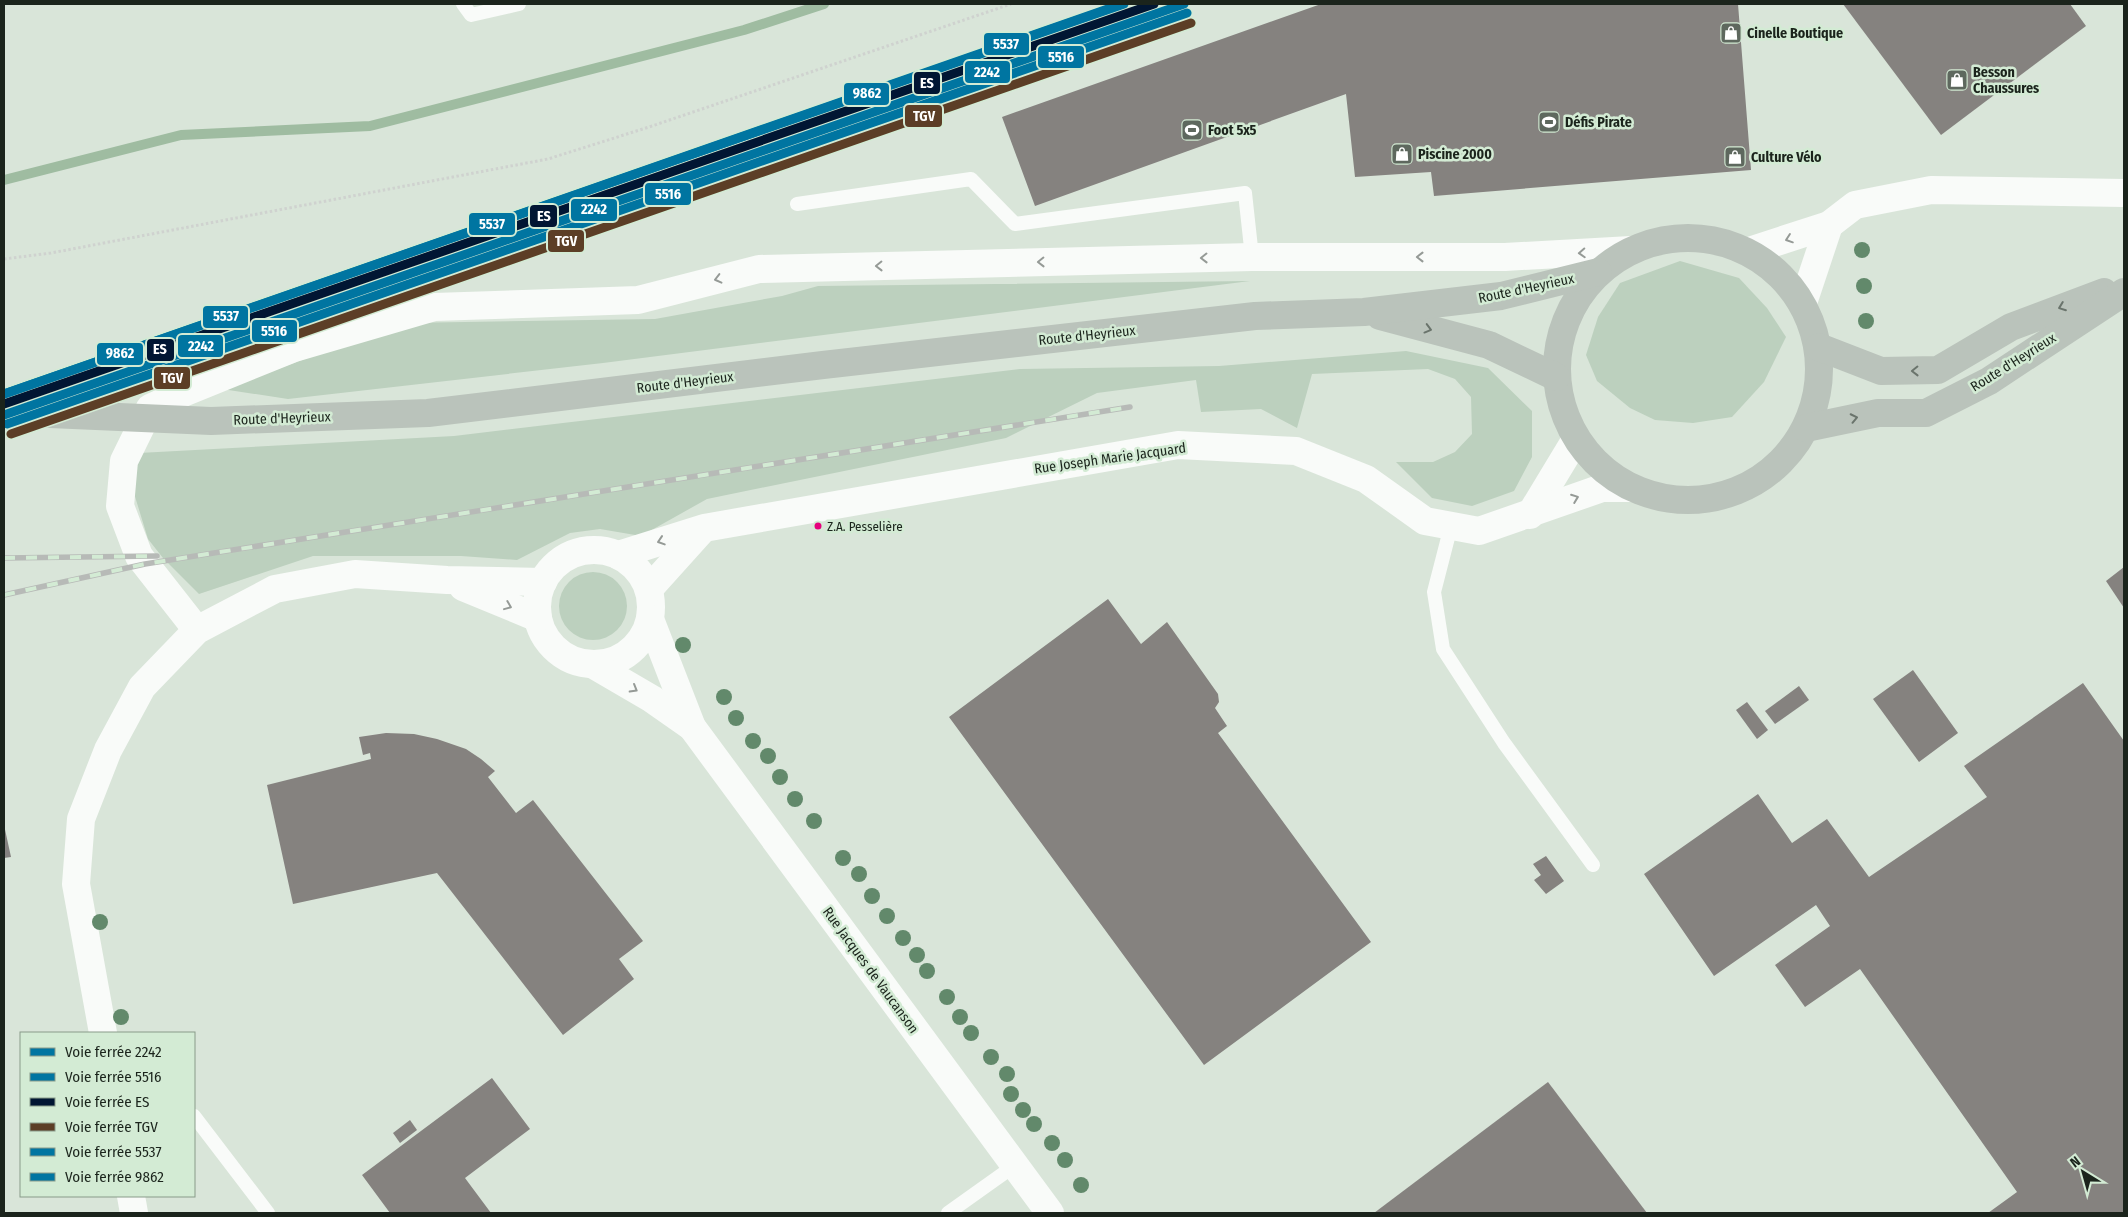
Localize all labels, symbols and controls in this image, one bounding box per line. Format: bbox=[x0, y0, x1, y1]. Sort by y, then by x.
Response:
shop icon: Cinelle Boutique bbox=[1719, 21, 1743, 45]
place label: Cinelle Boutique bbox=[1747, 25, 1843, 42]
line badge: 5537 bbox=[983, 32, 1030, 56]
text: 5537 bbox=[993, 36, 1019, 53]
line badge: 5516 bbox=[1037, 45, 1085, 69]
text: 5516 bbox=[1048, 49, 1074, 66]
line badge: 2242 bbox=[964, 60, 1011, 84]
text: 2242 bbox=[973, 64, 1001, 81]
place label: Besson Chaussures bbox=[1973, 64, 2039, 97]
shop icon: Besson Chaussures bbox=[1945, 68, 1969, 92]
line badge: ES bbox=[913, 71, 941, 95]
text: ES bbox=[920, 75, 934, 92]
line badge: 9862 bbox=[843, 82, 890, 106]
text: 9862 bbox=[853, 85, 882, 102]
line badge: TGV bbox=[904, 104, 943, 128]
text: TGV bbox=[913, 108, 936, 125]
sports icon: Défis Pirate bbox=[1537, 110, 1561, 134]
place label: Défis Pirate bbox=[1565, 114, 1632, 131]
sports icon: Foot 5x5 bbox=[1180, 118, 1204, 142]
place label: Foot 5x5 bbox=[1208, 122, 1257, 139]
shop icon: Piscine 2000 bbox=[1390, 142, 1414, 166]
shop icon: Culture Vélo bbox=[1723, 145, 1747, 169]
place label: Piscine 2000 bbox=[1418, 146, 1492, 163]
place label: Culture Vélo bbox=[1751, 149, 1822, 166]
line badge: 5516 bbox=[644, 182, 692, 206]
text: 5516 bbox=[655, 186, 681, 203]
line badge: 2242 bbox=[570, 198, 618, 222]
text: 2242 bbox=[580, 201, 608, 218]
line badge: ES bbox=[529, 204, 558, 228]
text: ES bbox=[537, 208, 551, 225]
line badge: 5537 bbox=[468, 212, 516, 236]
text: 5537 bbox=[479, 216, 505, 233]
line badge: TGV bbox=[547, 229, 585, 253]
text: TGV bbox=[555, 233, 578, 250]
one-way arrow bbox=[1785, 233, 1794, 243]
one-way arrow bbox=[1578, 247, 1586, 258]
one-way arrow bbox=[1415, 252, 1423, 262]
one-way arrow bbox=[1199, 253, 1207, 263]
one-way arrow bbox=[1037, 256, 1045, 267]
one-way arrow bbox=[874, 260, 882, 271]
street label: Route d'Heyrieux bbox=[1477, 270, 1576, 307]
one-way arrow bbox=[713, 273, 722, 284]
one-way arrow bbox=[2058, 301, 2066, 311]
line badge: 5537 bbox=[202, 305, 249, 329]
text: 5537 bbox=[213, 308, 239, 325]
line badge: 5516 bbox=[251, 319, 298, 343]
street label: Route d'Heyrieux bbox=[1038, 322, 1137, 349]
text: 5516 bbox=[261, 323, 287, 340]
one-way arrow bbox=[1423, 323, 1431, 333]
street label: Route d'Heyrieux bbox=[1967, 329, 2060, 395]
line badge: 2242 bbox=[177, 334, 224, 358]
line badge: ES bbox=[146, 338, 175, 362]
text: 2242 bbox=[187, 338, 215, 355]
text: ES bbox=[153, 341, 167, 358]
line badge: 9862 bbox=[96, 342, 144, 366]
text: 9862 bbox=[106, 345, 135, 362]
line badge: TGV bbox=[153, 366, 191, 390]
one-way arrow bbox=[1911, 366, 1918, 376]
street label: Route d'Heyrieux bbox=[636, 368, 735, 397]
text: TGV bbox=[161, 370, 184, 387]
street label: Route d'Heyrieux bbox=[233, 408, 332, 429]
one-way arrow bbox=[1850, 413, 1858, 424]
street label: Rue Joseph Marie Jacquard bbox=[1033, 439, 1187, 478]
one-way arrow bbox=[1570, 494, 1579, 504]
place label: Z.A. Pesselière bbox=[827, 519, 903, 534]
marker: Z.A. Pesselière bbox=[813, 521, 823, 531]
one-way arrow bbox=[658, 536, 666, 546]
one-way arrow bbox=[504, 600, 512, 610]
one-way arrow bbox=[628, 682, 637, 692]
street label: Rue Jacques de Vaucanson bbox=[819, 904, 922, 1037]
legend bbox=[20, 1032, 195, 1197]
text: Voie ferrée 2242 bbox=[65, 1043, 162, 1061]
text: Voie ferrée 5516 bbox=[65, 1068, 161, 1086]
text: Voie ferrée ES bbox=[65, 1093, 149, 1111]
text: Voie ferrée TGV bbox=[65, 1118, 158, 1136]
text: Voie ferrée 5537 bbox=[65, 1143, 161, 1161]
north arrow bbox=[2058, 1147, 2108, 1197]
text: N bbox=[2067, 1153, 2084, 1171]
text: Voie ferrée 9862 bbox=[65, 1168, 164, 1186]

